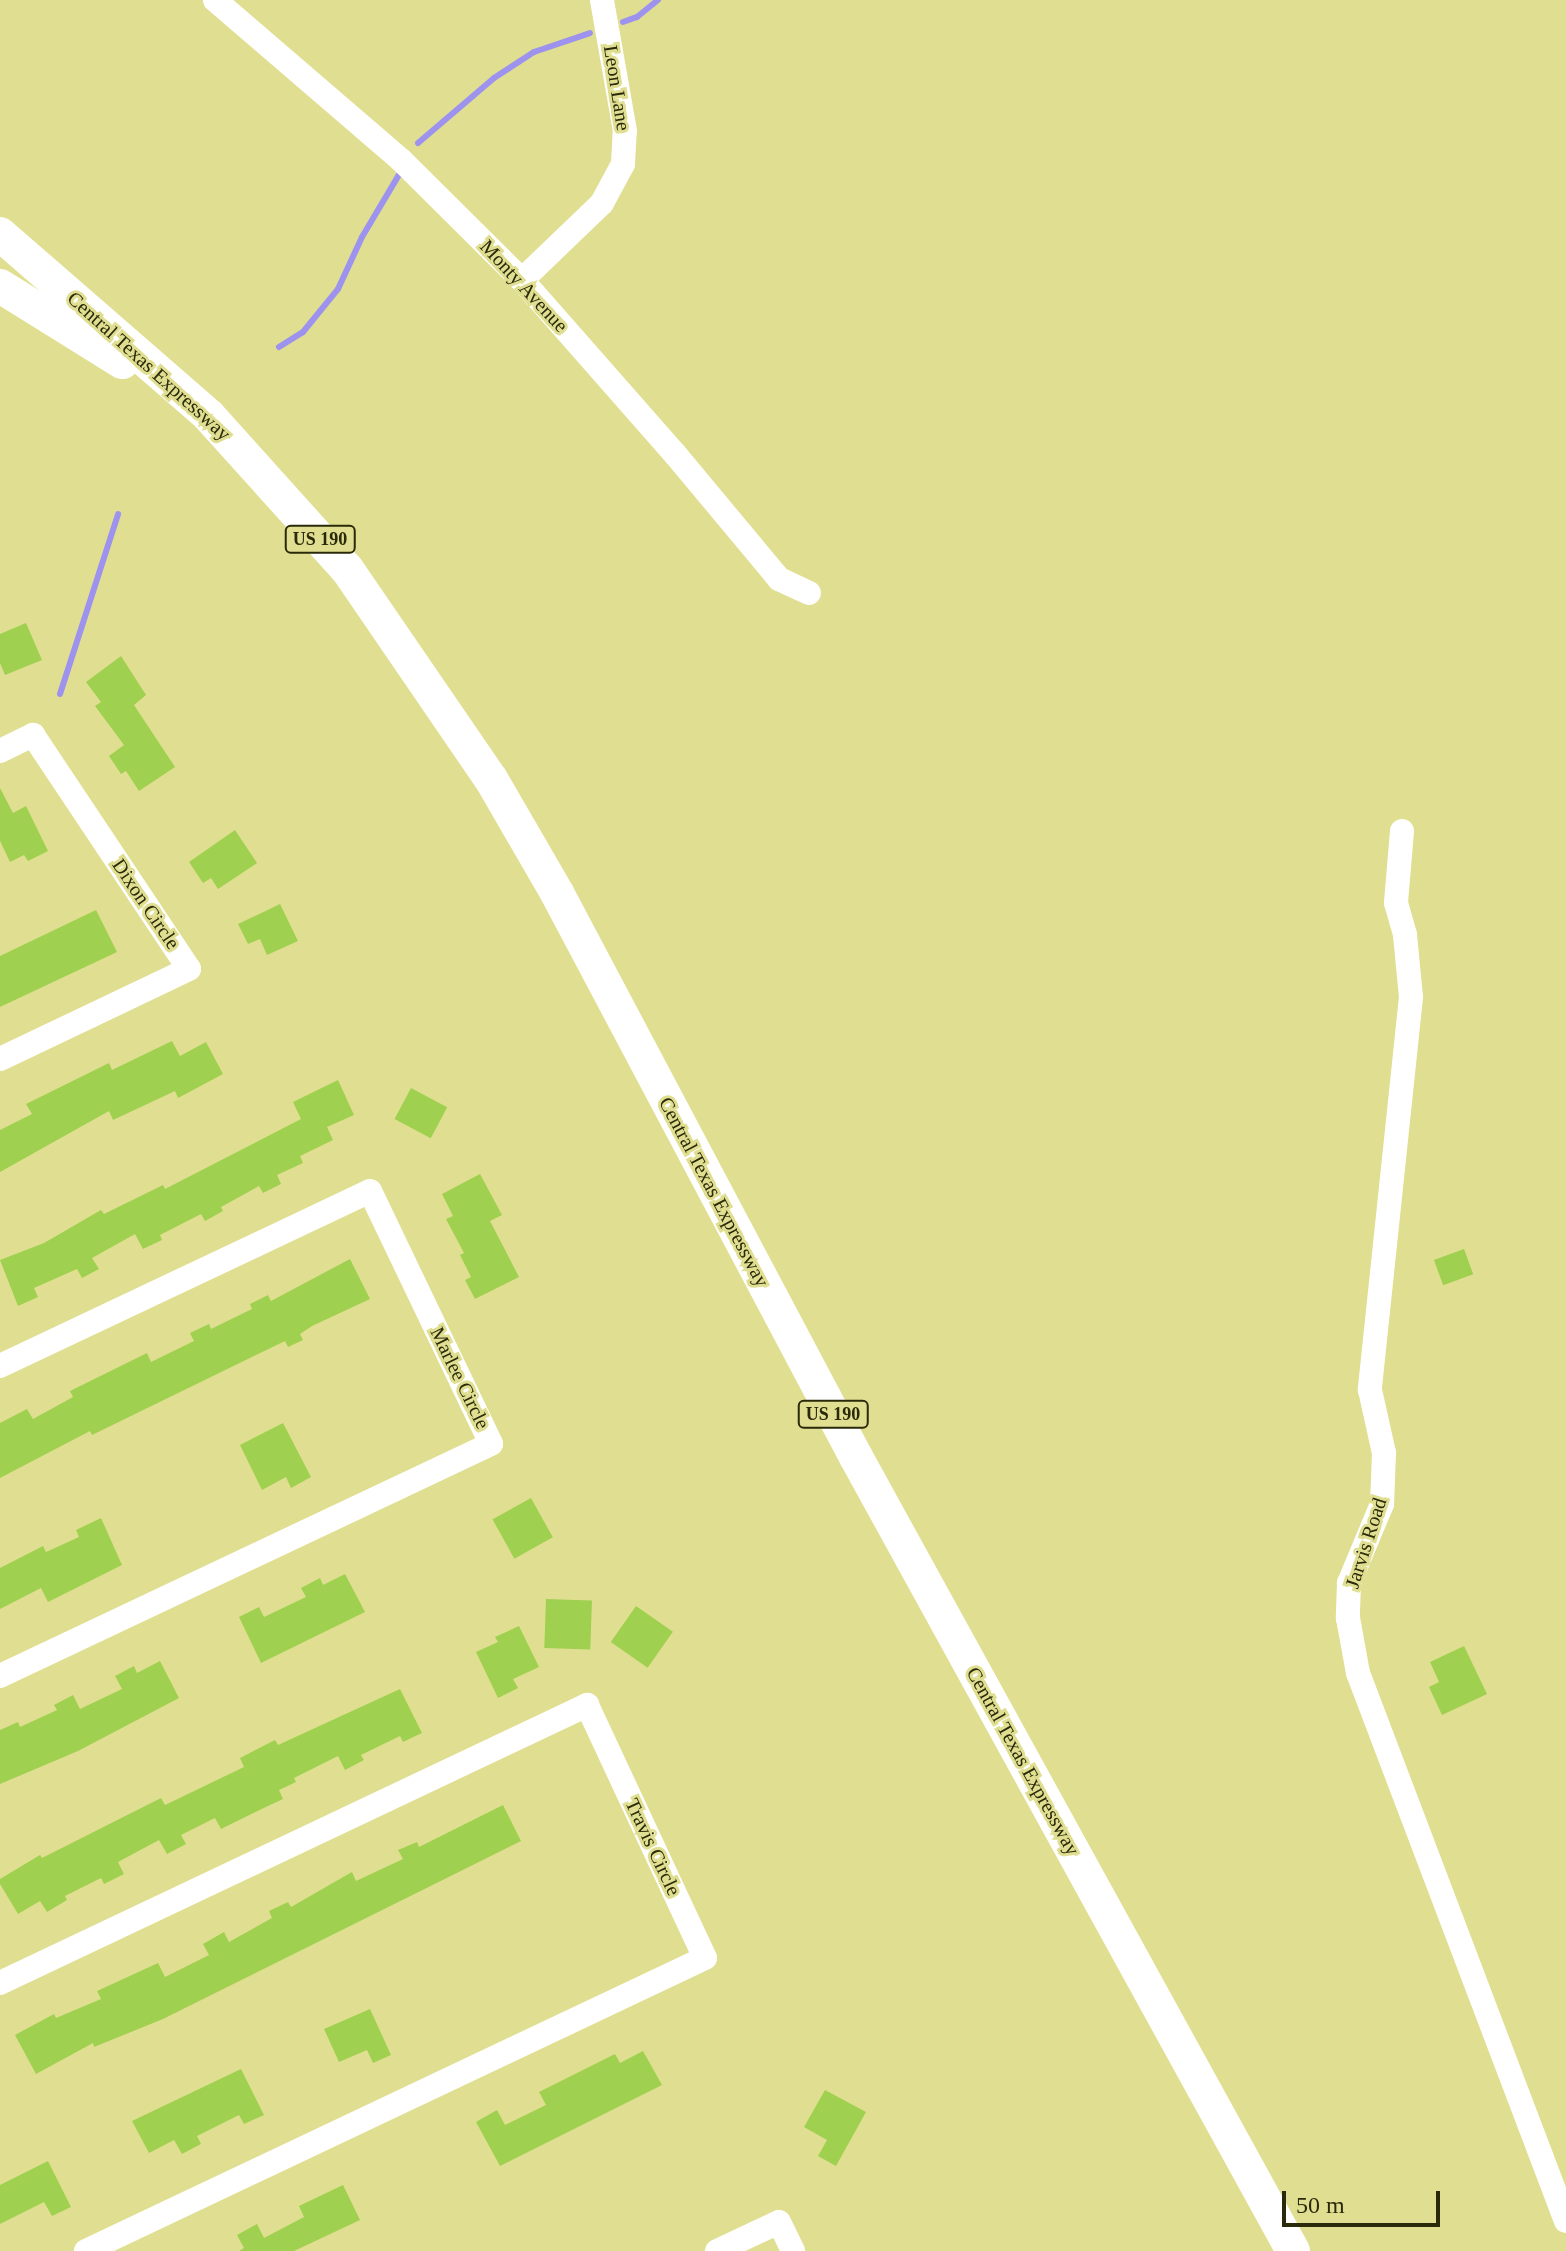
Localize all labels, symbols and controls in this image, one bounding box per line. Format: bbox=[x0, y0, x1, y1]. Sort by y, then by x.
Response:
street label: Leon Lane bbox=[598, 44, 636, 132]
street label: Monty Avenue bbox=[475, 234, 573, 338]
street label: Central Texas Expressway bbox=[62, 286, 236, 446]
road number: US 190 bbox=[284, 525, 356, 553]
street label: Dixon Circle bbox=[107, 854, 185, 954]
street label: Central Texas Expressway bbox=[654, 1093, 774, 1291]
street label: Marlee Circle bbox=[425, 1323, 495, 1433]
road number: US 190 bbox=[797, 1400, 869, 1428]
street label: Jarvis Road bbox=[1340, 1495, 1392, 1591]
street label: Central Texas Expressway bbox=[961, 1663, 1085, 1859]
street label: Travis Circle bbox=[620, 1795, 686, 1899]
scale bar bbox=[1286, 2175, 1444, 2225]
text: 50 m bbox=[1296, 2192, 1345, 2218]

